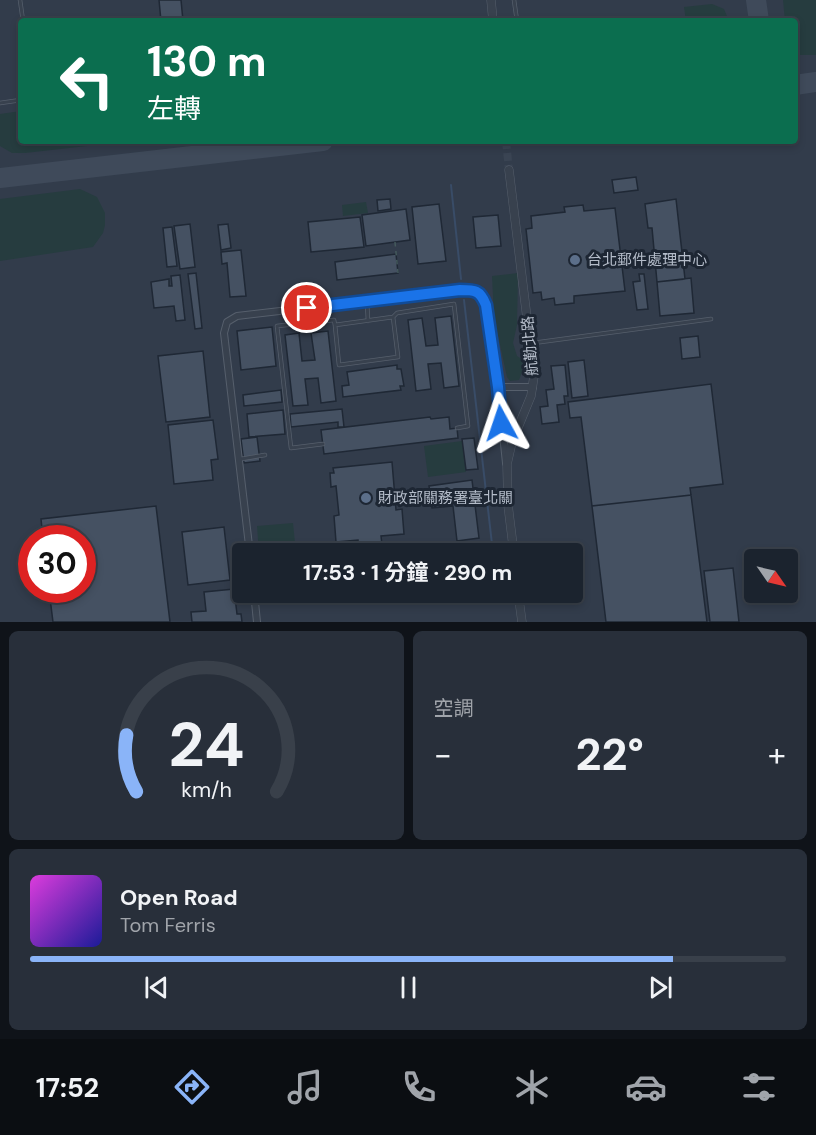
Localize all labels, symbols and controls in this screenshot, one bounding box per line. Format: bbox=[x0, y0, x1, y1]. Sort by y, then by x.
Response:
text: 130 m bbox=[147, 34, 267, 89]
icon: left bbox=[48, 42, 126, 120]
text: 左轉 bbox=[147, 91, 201, 126]
place label: 台北郵件處理中心 bbox=[587, 250, 707, 270]
marker: 台北郵件處理中心 bbox=[568, 253, 582, 267]
pin bbox=[281, 282, 332, 333]
icon: arrive bbox=[290, 291, 323, 324]
street label: 航勤北路 bbox=[517, 315, 543, 377]
position arrow bbox=[469, 391, 533, 455]
place label: 財政部關務署臺北關 bbox=[378, 488, 513, 508]
marker: 財政部關務署臺北關 bbox=[359, 491, 373, 505]
speed limit sign: 30 bbox=[18, 525, 96, 603]
north arrow bbox=[744, 549, 798, 603]
map controls bbox=[744, 549, 798, 603]
text: 17:53 · 1 分鐘 · 290 m bbox=[303, 558, 512, 587]
text: 空調 bbox=[434, 695, 474, 721]
text: 24 bbox=[168, 704, 244, 785]
text: 22° bbox=[576, 725, 644, 784]
text: − bbox=[434, 733, 452, 776]
text: + bbox=[768, 733, 786, 776]
text: km/h bbox=[181, 777, 232, 805]
text: Open Road bbox=[120, 883, 238, 912]
text: Tom Ferris bbox=[120, 912, 216, 938]
icon: previous bbox=[140, 971, 173, 1004]
icon: pause bbox=[392, 971, 425, 1004]
icon: next bbox=[644, 971, 677, 1004]
icon: directions bbox=[171, 1066, 213, 1108]
icon: music bbox=[284, 1066, 326, 1108]
icon: phone bbox=[398, 1066, 440, 1108]
icon: climate bbox=[511, 1066, 553, 1108]
icon: car bbox=[625, 1066, 667, 1108]
icon: filters bbox=[738, 1066, 780, 1108]
text: 17:52 bbox=[36, 1070, 99, 1105]

